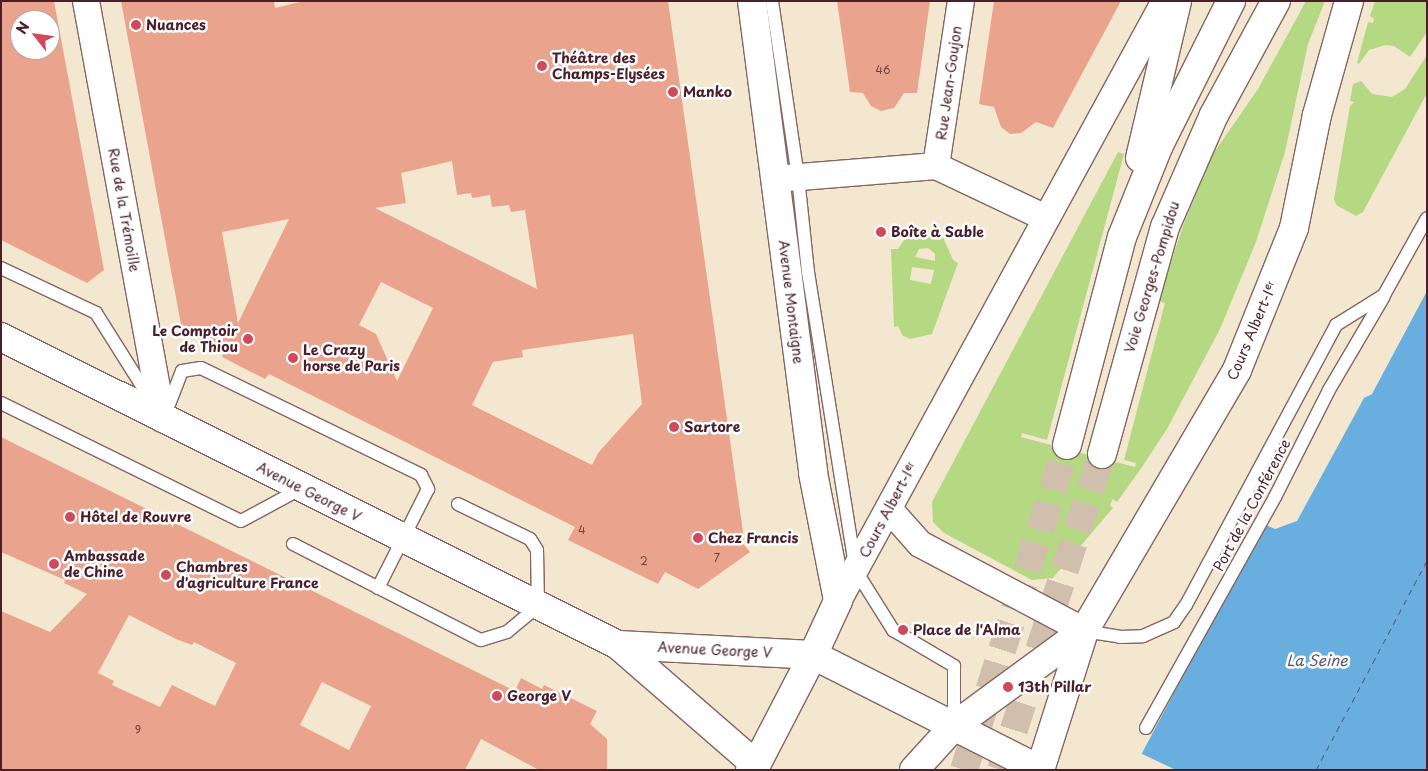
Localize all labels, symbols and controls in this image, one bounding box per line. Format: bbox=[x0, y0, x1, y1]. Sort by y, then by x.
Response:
north arrow bbox=[10, 10, 60, 60]
place label: Nuances bbox=[146, 17, 206, 33]
text: N bbox=[11, 18, 34, 38]
marker: Nuances bbox=[130, 19, 142, 31]
street label: Rue Jean-Goujon bbox=[933, 24, 965, 142]
place label: Théâtre des Champs-Elysées bbox=[552, 50, 665, 82]
marker: Théâtre des Champs-Elysées bbox=[536, 60, 548, 72]
house number: 46 bbox=[876, 63, 890, 77]
place label: Manko bbox=[683, 84, 732, 100]
marker: Manko bbox=[667, 86, 679, 98]
street label: Rue de la Trémoille bbox=[105, 145, 143, 275]
street label: Voie Georges-Pompidou bbox=[1121, 199, 1183, 355]
place label: Boîte à Sable bbox=[891, 224, 984, 240]
marker: Boîte à Sable bbox=[875, 226, 887, 238]
street label: Avenue Montaigne bbox=[775, 239, 807, 365]
street label: Cours Albert-Iᵉʳ bbox=[1224, 279, 1280, 383]
place label: Le Comptoir de Thiou bbox=[151, 323, 238, 356]
marker: Le Comptoir de Thiou bbox=[242, 333, 254, 345]
place label: Le Crazy horse de Paris bbox=[303, 342, 403, 374]
marker: Le Crazy horse de Paris bbox=[287, 352, 299, 364]
place label: Sartore bbox=[684, 419, 740, 435]
marker: Sartore bbox=[668, 421, 680, 433]
street label: Port de la Conférence bbox=[1210, 436, 1294, 574]
street label: Avenue George V bbox=[254, 458, 364, 526]
street label: Cours Albert-Iᵉʳ bbox=[856, 459, 920, 561]
place label: Hôtel de Rouvre bbox=[80, 509, 192, 525]
marker: Hôtel de Rouvre bbox=[64, 511, 76, 523]
house number: 4 bbox=[578, 523, 586, 537]
place label: Chez Francis bbox=[708, 530, 798, 546]
marker: Chez Francis bbox=[692, 532, 704, 544]
place label: Ambassade de Chine bbox=[64, 548, 145, 580]
house number: 7 bbox=[714, 551, 720, 565]
house number: 2 bbox=[640, 554, 648, 568]
marker: Ambassade de Chine bbox=[48, 558, 60, 570]
place label: Chambres d'agriculture France bbox=[176, 559, 319, 592]
marker: Chambres d'agriculture France bbox=[160, 569, 172, 581]
place label: Place de l'Alma bbox=[913, 622, 1021, 638]
marker: Place de l'Alma bbox=[897, 624, 909, 636]
street label: Avenue George V bbox=[657, 639, 773, 661]
water label: La Seine bbox=[1286, 651, 1348, 669]
place label: 13th Pillar bbox=[1018, 679, 1091, 695]
marker: 13th Pillar bbox=[1002, 681, 1014, 693]
place label: George V bbox=[507, 688, 572, 704]
marker: George V bbox=[491, 690, 503, 702]
house number: 9 bbox=[135, 723, 141, 737]

